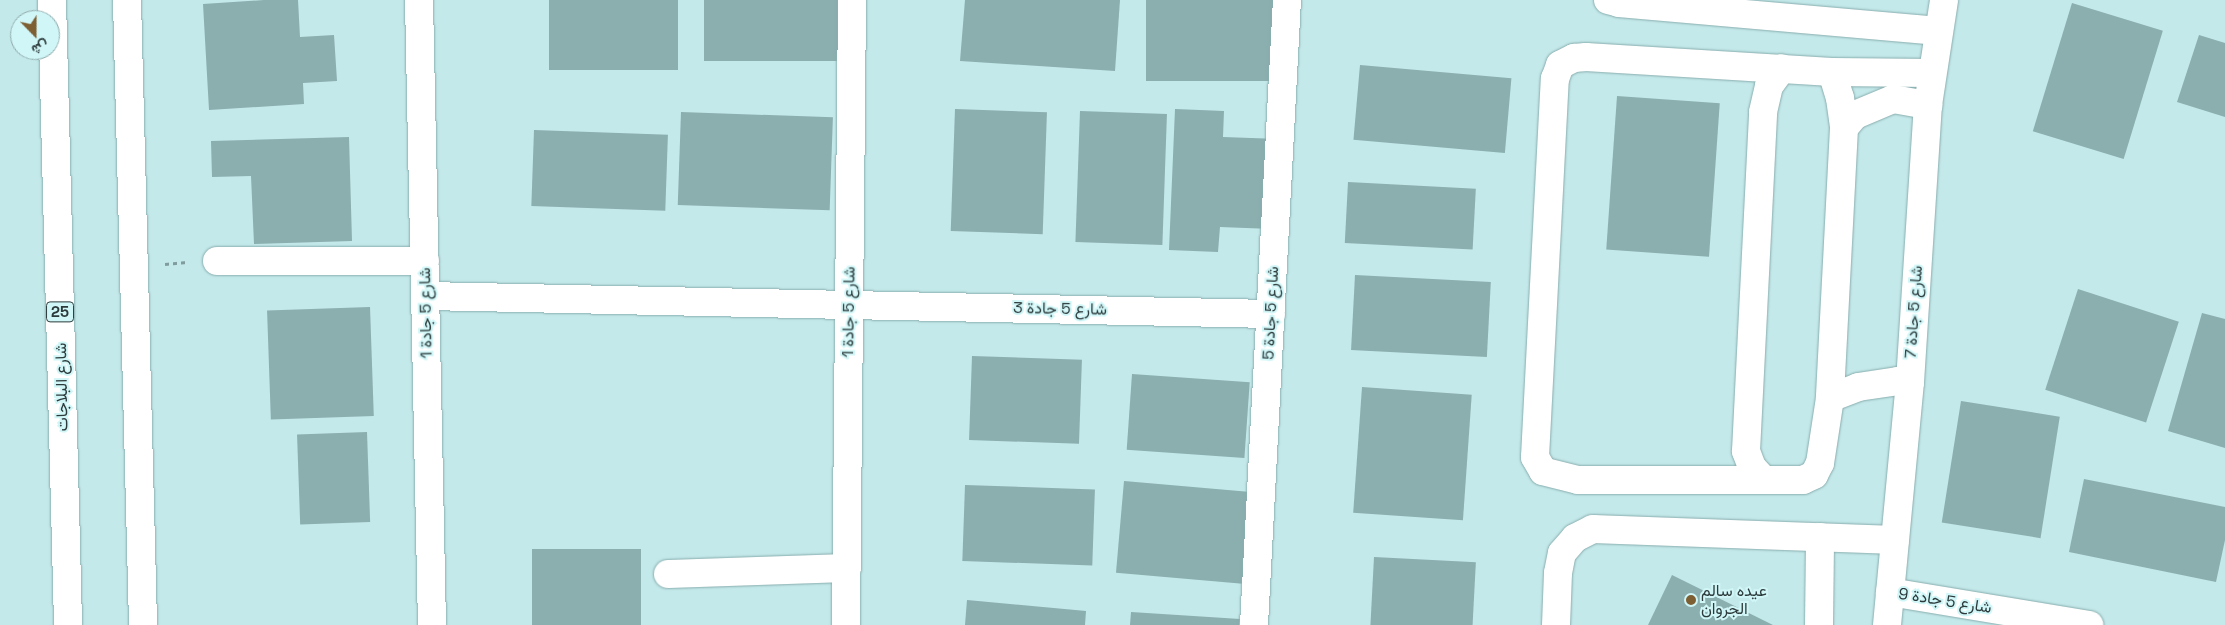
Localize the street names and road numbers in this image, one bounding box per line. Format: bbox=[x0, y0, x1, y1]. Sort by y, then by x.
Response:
street label: شارع 5 جادة 7 bbox=[1901, 265, 1927, 359]
street label: شارع 5 جادة 1 bbox=[839, 266, 859, 358]
street label: شارع 5 جادة 5 bbox=[1259, 266, 1283, 360]
street label: شارع 5 جادة 1 bbox=[416, 267, 436, 359]
street label: شارع 5 جادة 3 bbox=[1013, 299, 1107, 319]
road number: 25 bbox=[45, 300, 75, 324]
street label: شارع البلاجات bbox=[52, 342, 72, 432]
street label: شارع 5 جادة 9 bbox=[1897, 584, 1993, 618]

